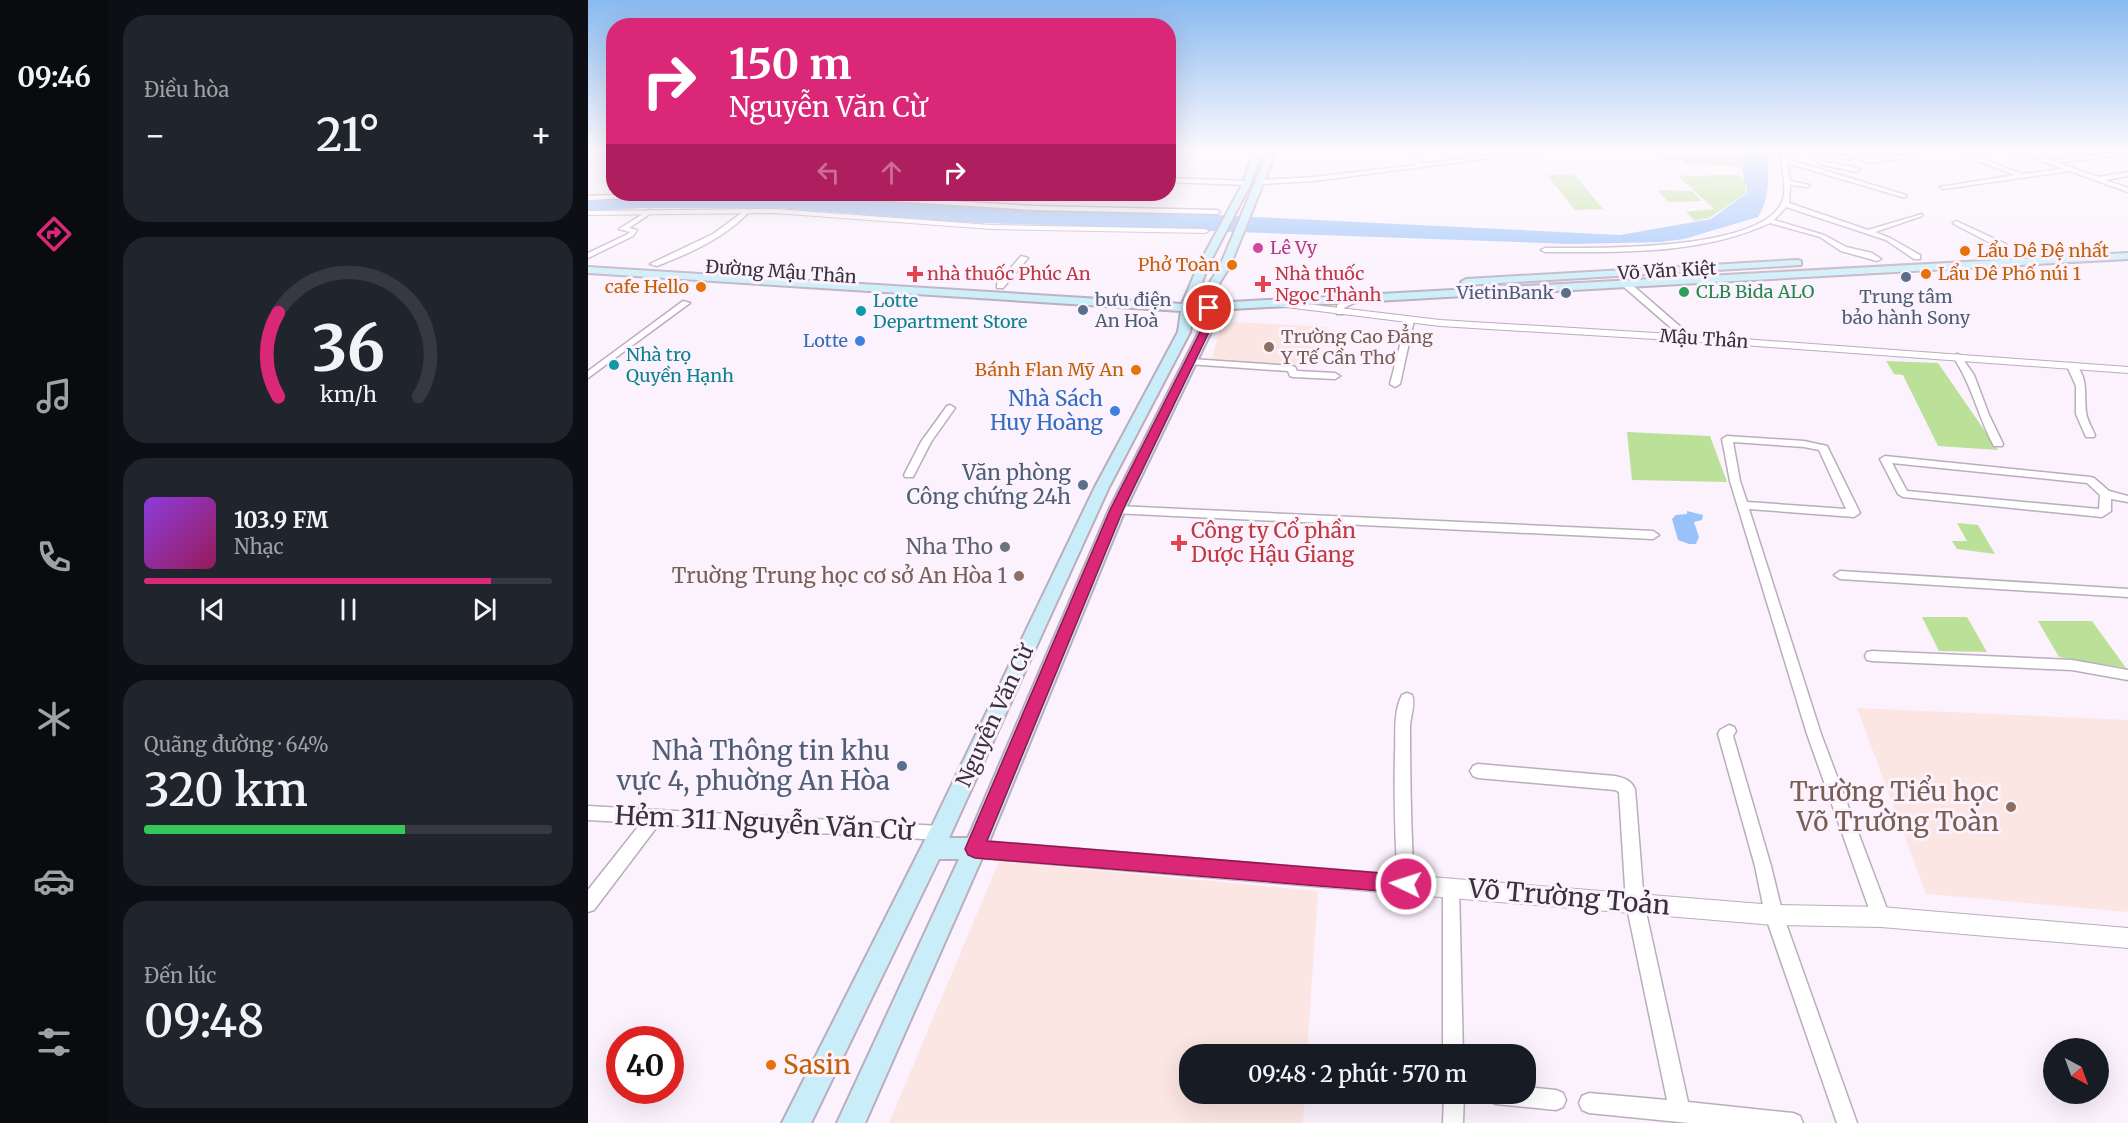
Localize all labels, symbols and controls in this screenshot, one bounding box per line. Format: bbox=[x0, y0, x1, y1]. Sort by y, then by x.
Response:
text: 150 m bbox=[729, 38, 851, 90]
icon: right bbox=[630, 42, 708, 120]
text: 09:46 bbox=[17, 60, 91, 94]
text: Điều hòa bbox=[144, 77, 229, 102]
text: Nguyễn Văn Cừ bbox=[729, 90, 927, 124]
text: 21° bbox=[316, 107, 380, 163]
text: − bbox=[144, 115, 166, 156]
text: + bbox=[530, 115, 552, 156]
icon: left bbox=[812, 156, 845, 189]
icon: ahead bbox=[875, 156, 908, 189]
icon: right bbox=[938, 156, 971, 189]
icon: directions bbox=[33, 213, 75, 255]
place label: Lê Vy bbox=[1270, 236, 1318, 259]
place label: Lẩu Dê Đệ nhất bbox=[1977, 239, 2109, 262]
marker: Lê Vy bbox=[1251, 241, 1265, 255]
marker: Lẩu Dê Đệ nhất bbox=[1958, 244, 1972, 258]
place label: Phở Toàn bbox=[1138, 253, 1220, 276]
street label: Đường Mậu Thân bbox=[705, 255, 858, 288]
street label: Võ Văn Kiệt bbox=[1616, 256, 1717, 285]
marker: Phở Toàn bbox=[1225, 258, 1239, 272]
place label: nhà thuốc Phúc An bbox=[927, 262, 1091, 285]
place label: Nhà thuốc Ngọc Thành bbox=[1275, 262, 1381, 306]
place label: Lẩu Dê Phố núi 1 bbox=[1938, 262, 2081, 285]
marker: nhà thuốc Phúc An bbox=[908, 267, 922, 281]
marker: Lẩu Dê Phố núi 1 bbox=[1919, 267, 1933, 281]
marker: Trung tâm bảo hành Sony bbox=[1899, 270, 1913, 284]
place label: cafe Hello bbox=[605, 275, 689, 298]
marker: Nhà thuốc Ngọc Thành bbox=[1256, 277, 1270, 291]
marker: cafe Hello bbox=[694, 280, 708, 294]
place label: CLB Bida ALO bbox=[1696, 280, 1815, 303]
place label: VietinBank bbox=[1456, 281, 1555, 304]
pin bbox=[1183, 282, 1234, 333]
marker: CLB Bida ALO bbox=[1677, 285, 1691, 299]
place label: Trung tâm bảo hành Sony bbox=[1841, 285, 1971, 329]
marker: VietinBank bbox=[1559, 286, 1573, 300]
place label: bưu điện An Hoà bbox=[1094, 288, 1171, 332]
place label: Lotte Department Store bbox=[873, 289, 1027, 333]
icon: arrive bbox=[1192, 291, 1225, 324]
marker: bưu điện An Hoà bbox=[1076, 303, 1090, 317]
marker: Lotte Department Store bbox=[854, 304, 868, 318]
text: 36 bbox=[311, 310, 385, 388]
place label: Trường Cao Đẳng Y Tế Cần Thơ bbox=[1280, 323, 1433, 369]
street label: Mậu Thân bbox=[1659, 324, 1749, 353]
place label: Lotte bbox=[803, 329, 848, 352]
marker: Lotte bbox=[853, 334, 867, 348]
marker: Trường Cao Đẳng Y Tế Cần Thơ bbox=[1262, 340, 1276, 354]
place label: Nhà trọ Quyền Hạnh bbox=[626, 343, 734, 387]
marker: Nhà trọ Quyền Hạnh bbox=[607, 358, 621, 372]
place label: Bánh Flan Mỹ An bbox=[975, 358, 1124, 381]
marker: Bánh Flan Mỹ An bbox=[1129, 363, 1143, 377]
icon: music bbox=[33, 375, 75, 417]
text: km/h bbox=[320, 381, 376, 408]
place label: Nhà Sách Huy Hoàng bbox=[990, 385, 1103, 436]
marker: Nhà Sách Huy Hoàng bbox=[1108, 404, 1122, 418]
place label: Văn phòng Công chứng 24h bbox=[907, 459, 1071, 510]
marker: Văn phòng Công chứng 24h bbox=[1076, 478, 1090, 492]
text: 103.9 FM bbox=[234, 506, 328, 534]
place label: Công ty Cổ phần Dược Hậu Giang bbox=[1191, 516, 1356, 568]
place label: Nha Tho bbox=[906, 533, 993, 560]
text: Nhạc bbox=[234, 534, 284, 559]
icon: phone bbox=[33, 536, 75, 578]
marker: Công ty Cổ phần Dược Hậu Giang bbox=[1172, 536, 1186, 550]
marker: Nha Tho bbox=[998, 540, 1012, 554]
place label: Truờng Trung học cơ sở An Hòa 1 bbox=[672, 562, 1007, 589]
marker: Truờng Trung học cơ sở An Hòa 1 bbox=[1012, 569, 1026, 583]
icon: previous bbox=[196, 593, 229, 626]
icon: pause bbox=[332, 593, 365, 626]
icon: next bbox=[468, 593, 501, 626]
street label: Nguyễn Văn Cừ bbox=[949, 638, 1040, 791]
icon: climate bbox=[33, 698, 75, 740]
text: Quãng đường · 64% bbox=[144, 732, 329, 757]
place label: Nhà Thông tin khu vực 4, phuờng An Hòa bbox=[615, 734, 890, 797]
marker: Nhà Thông tin khu vực 4, phuờng An Hòa bbox=[895, 759, 909, 773]
text: 320 km bbox=[144, 762, 308, 818]
place label: Trường Tiểu học Võ Trường Toàn bbox=[1790, 775, 1999, 838]
street label: Hẻm 311 Nguyễn Văn Cừ bbox=[614, 798, 917, 847]
marker: Trường Tiểu học Võ Trường Toàn bbox=[2004, 800, 2018, 814]
position arrow bbox=[1374, 852, 1438, 916]
icon: car bbox=[33, 860, 75, 902]
street label: Võ Trường Toản bbox=[1466, 871, 1671, 922]
text: Đến lúc bbox=[144, 963, 216, 988]
text: 09:48 bbox=[144, 993, 264, 1049]
icon: filters bbox=[33, 1021, 75, 1063]
speed limit sign: 40 bbox=[606, 1026, 684, 1104]
north arrow bbox=[2043, 1038, 2109, 1104]
map controls bbox=[2043, 1038, 2109, 1104]
place label: Sasin bbox=[783, 1048, 851, 1081]
marker: Sasin bbox=[764, 1058, 778, 1072]
text: 09:48 · 2 phút · 570 m bbox=[1248, 1060, 1467, 1088]

